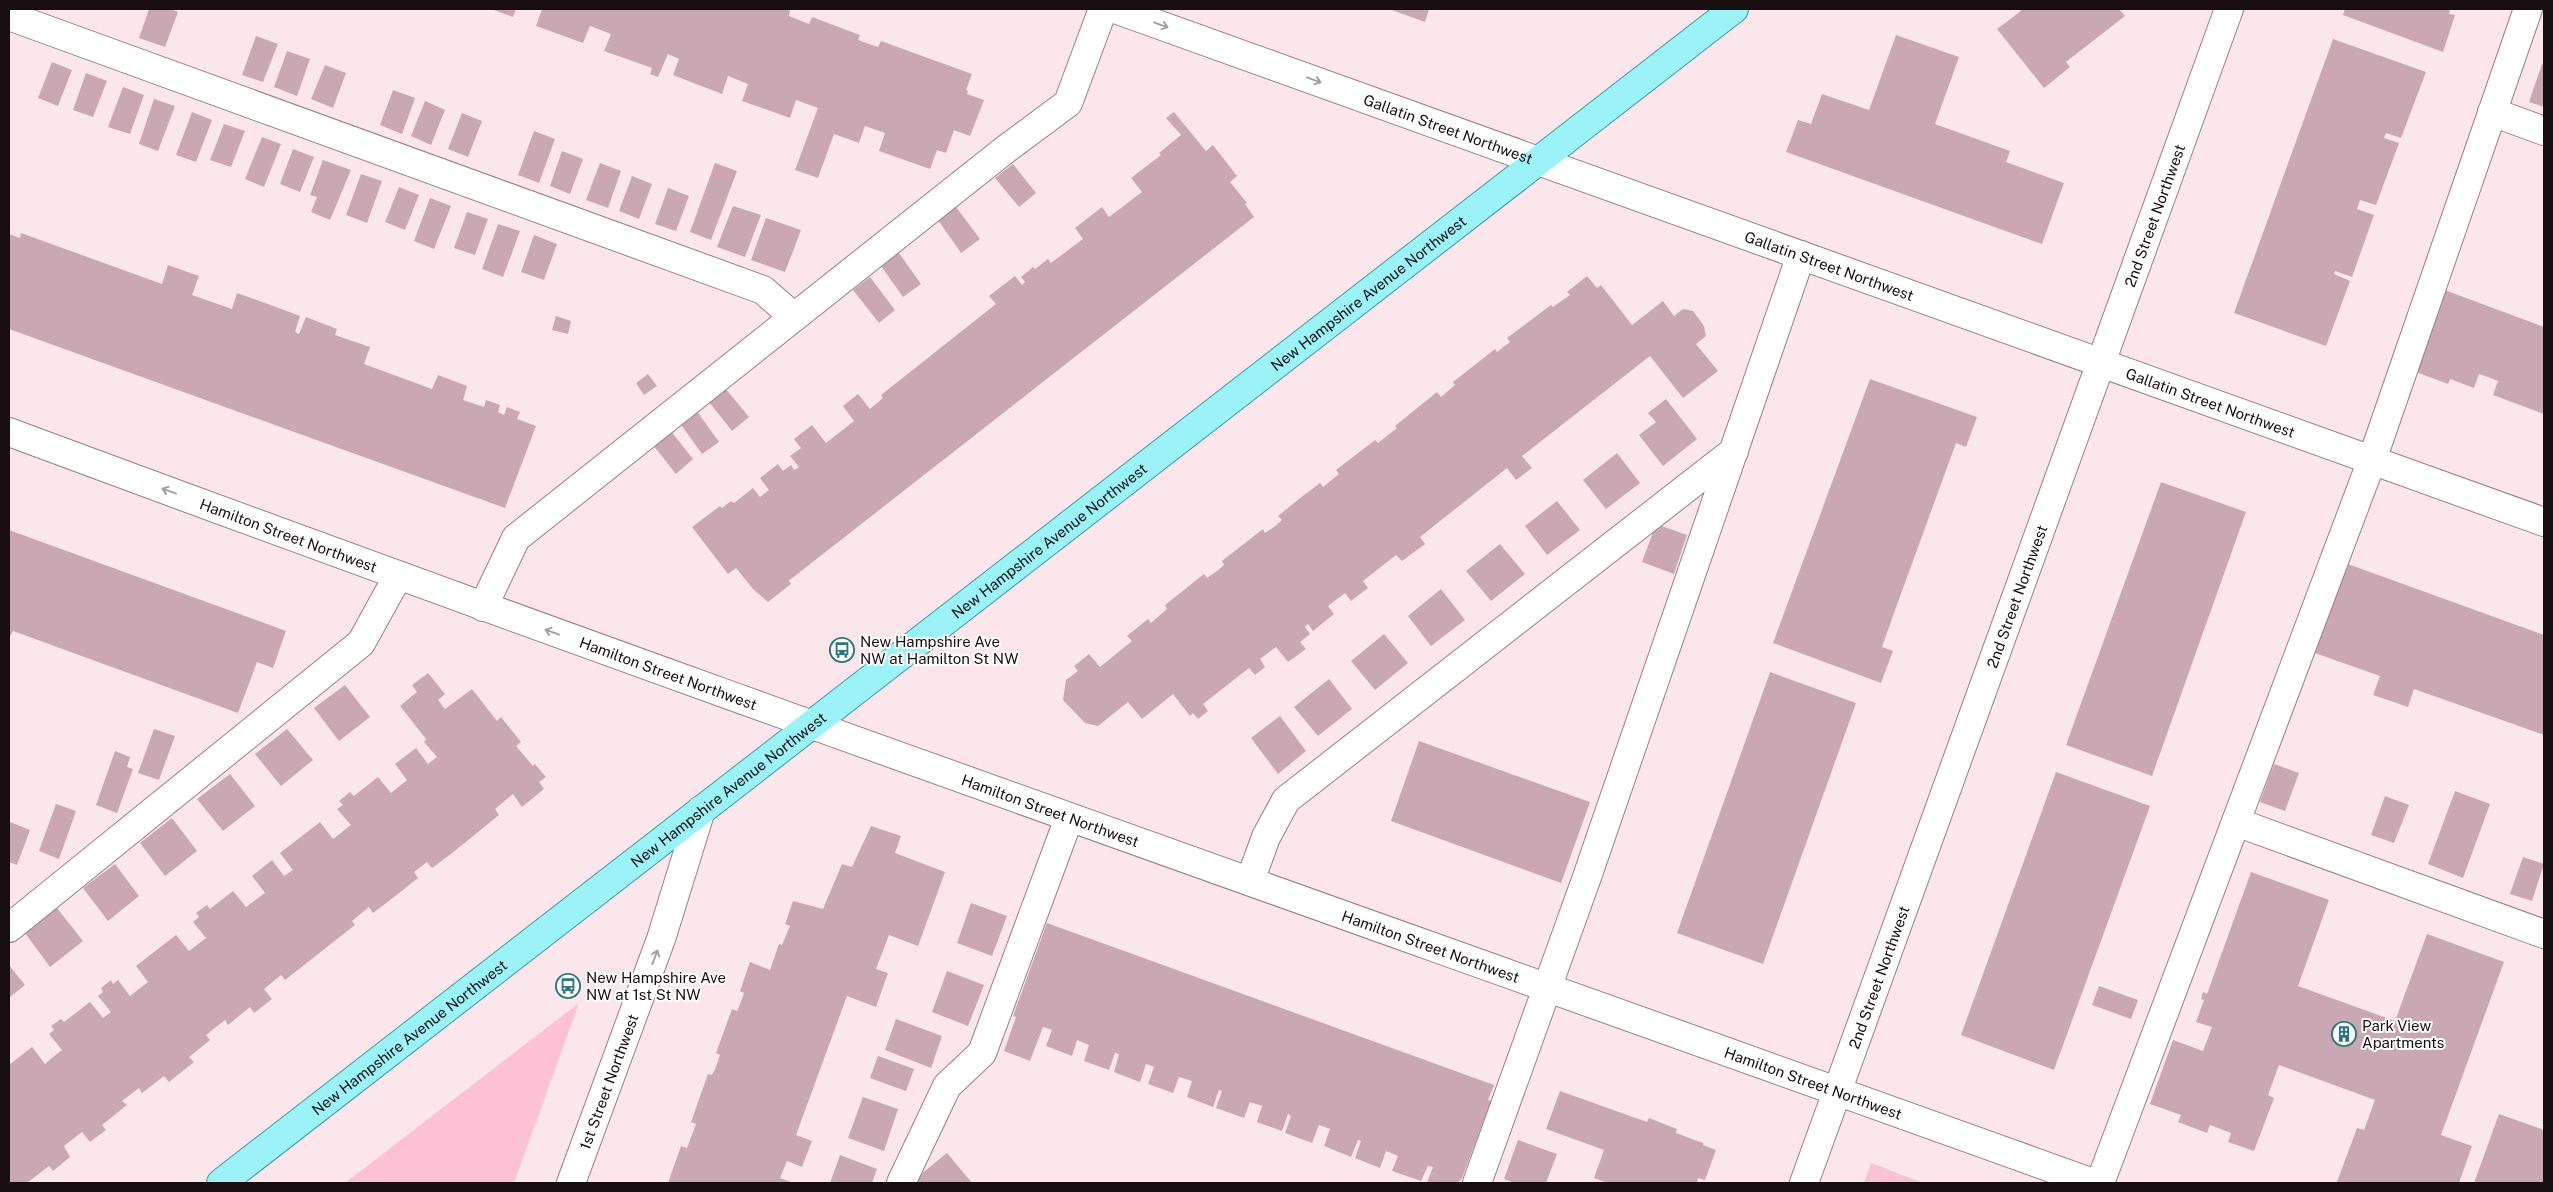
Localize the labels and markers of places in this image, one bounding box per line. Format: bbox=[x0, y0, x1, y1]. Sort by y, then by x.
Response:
place label: New Hampshire Ave NW at Hamilton St NW bbox=[860, 633, 1018, 667]
bus stop icon: New Hampshire Ave NW at Hamilton St NW bbox=[829, 637, 855, 663]
place label: New Hampshire Ave NW at 1st St NW bbox=[586, 969, 726, 1003]
bus stop icon: New Hampshire Ave NW at 1st St NW bbox=[555, 973, 581, 999]
place label: Park View Apartments bbox=[2362, 1017, 2444, 1051]
building icon: Park View Apartments bbox=[2331, 1021, 2357, 1047]

